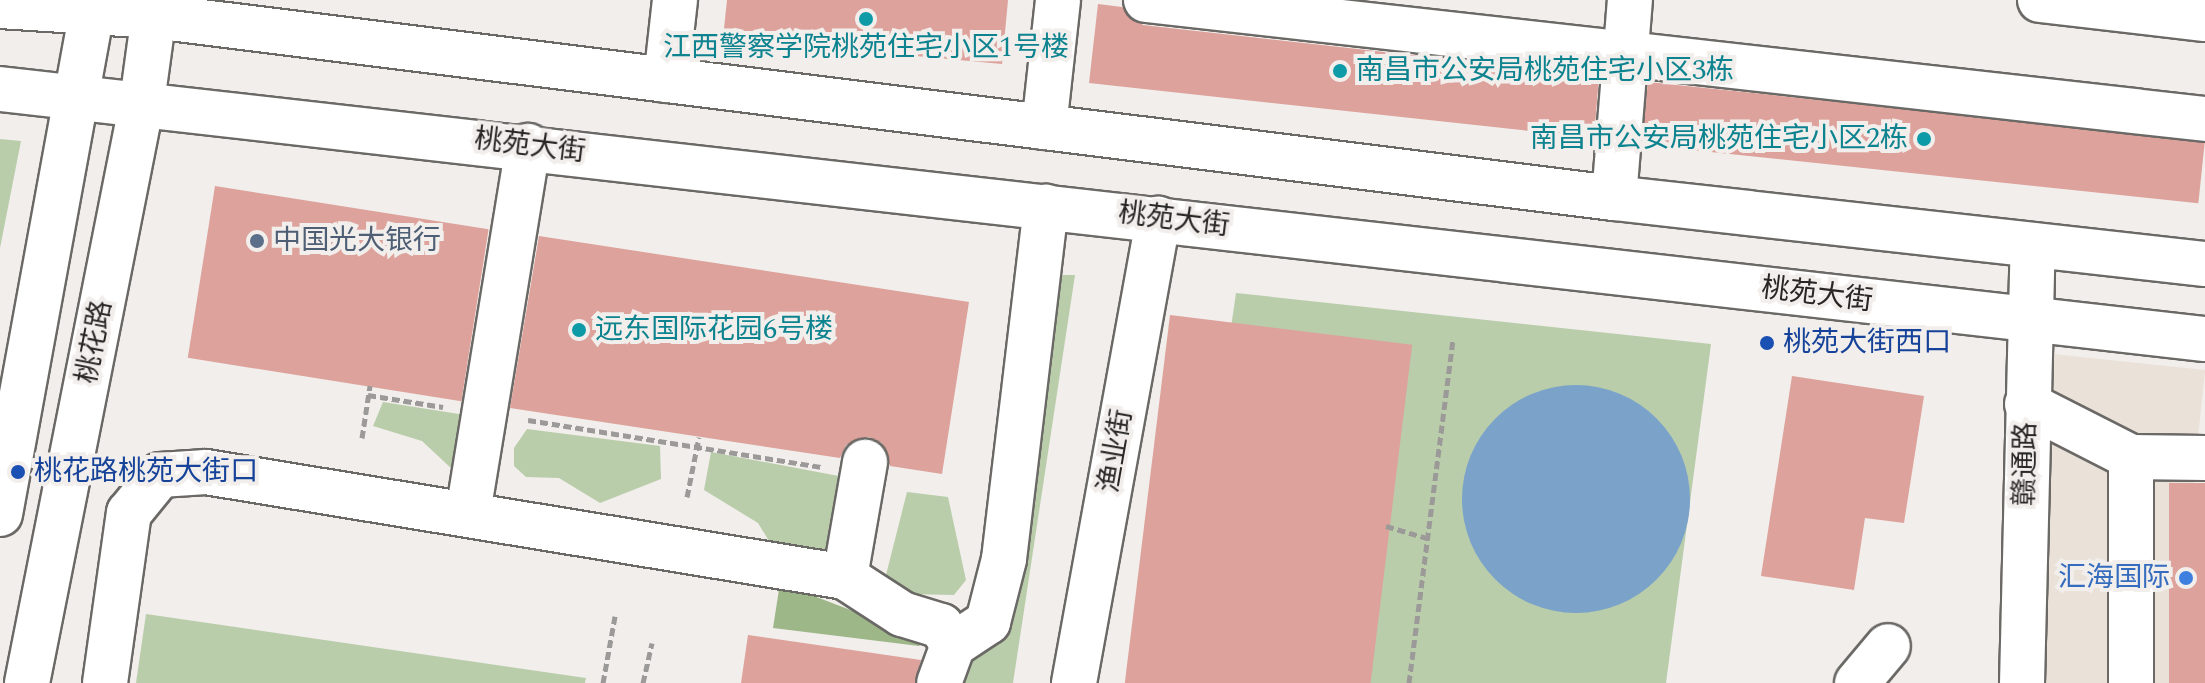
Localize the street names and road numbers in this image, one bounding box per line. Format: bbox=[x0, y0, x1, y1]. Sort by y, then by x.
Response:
street label: 桃苑大街 bbox=[472, 123, 588, 169]
street label: 桃苑大街 bbox=[1116, 197, 1232, 243]
street label: 桃苑大街 bbox=[1759, 272, 1875, 318]
street label: 桃花路 bbox=[70, 298, 120, 386]
street label: 渔业街 bbox=[1092, 407, 1140, 495]
street label: 赣通路 bbox=[2008, 422, 2044, 506]

